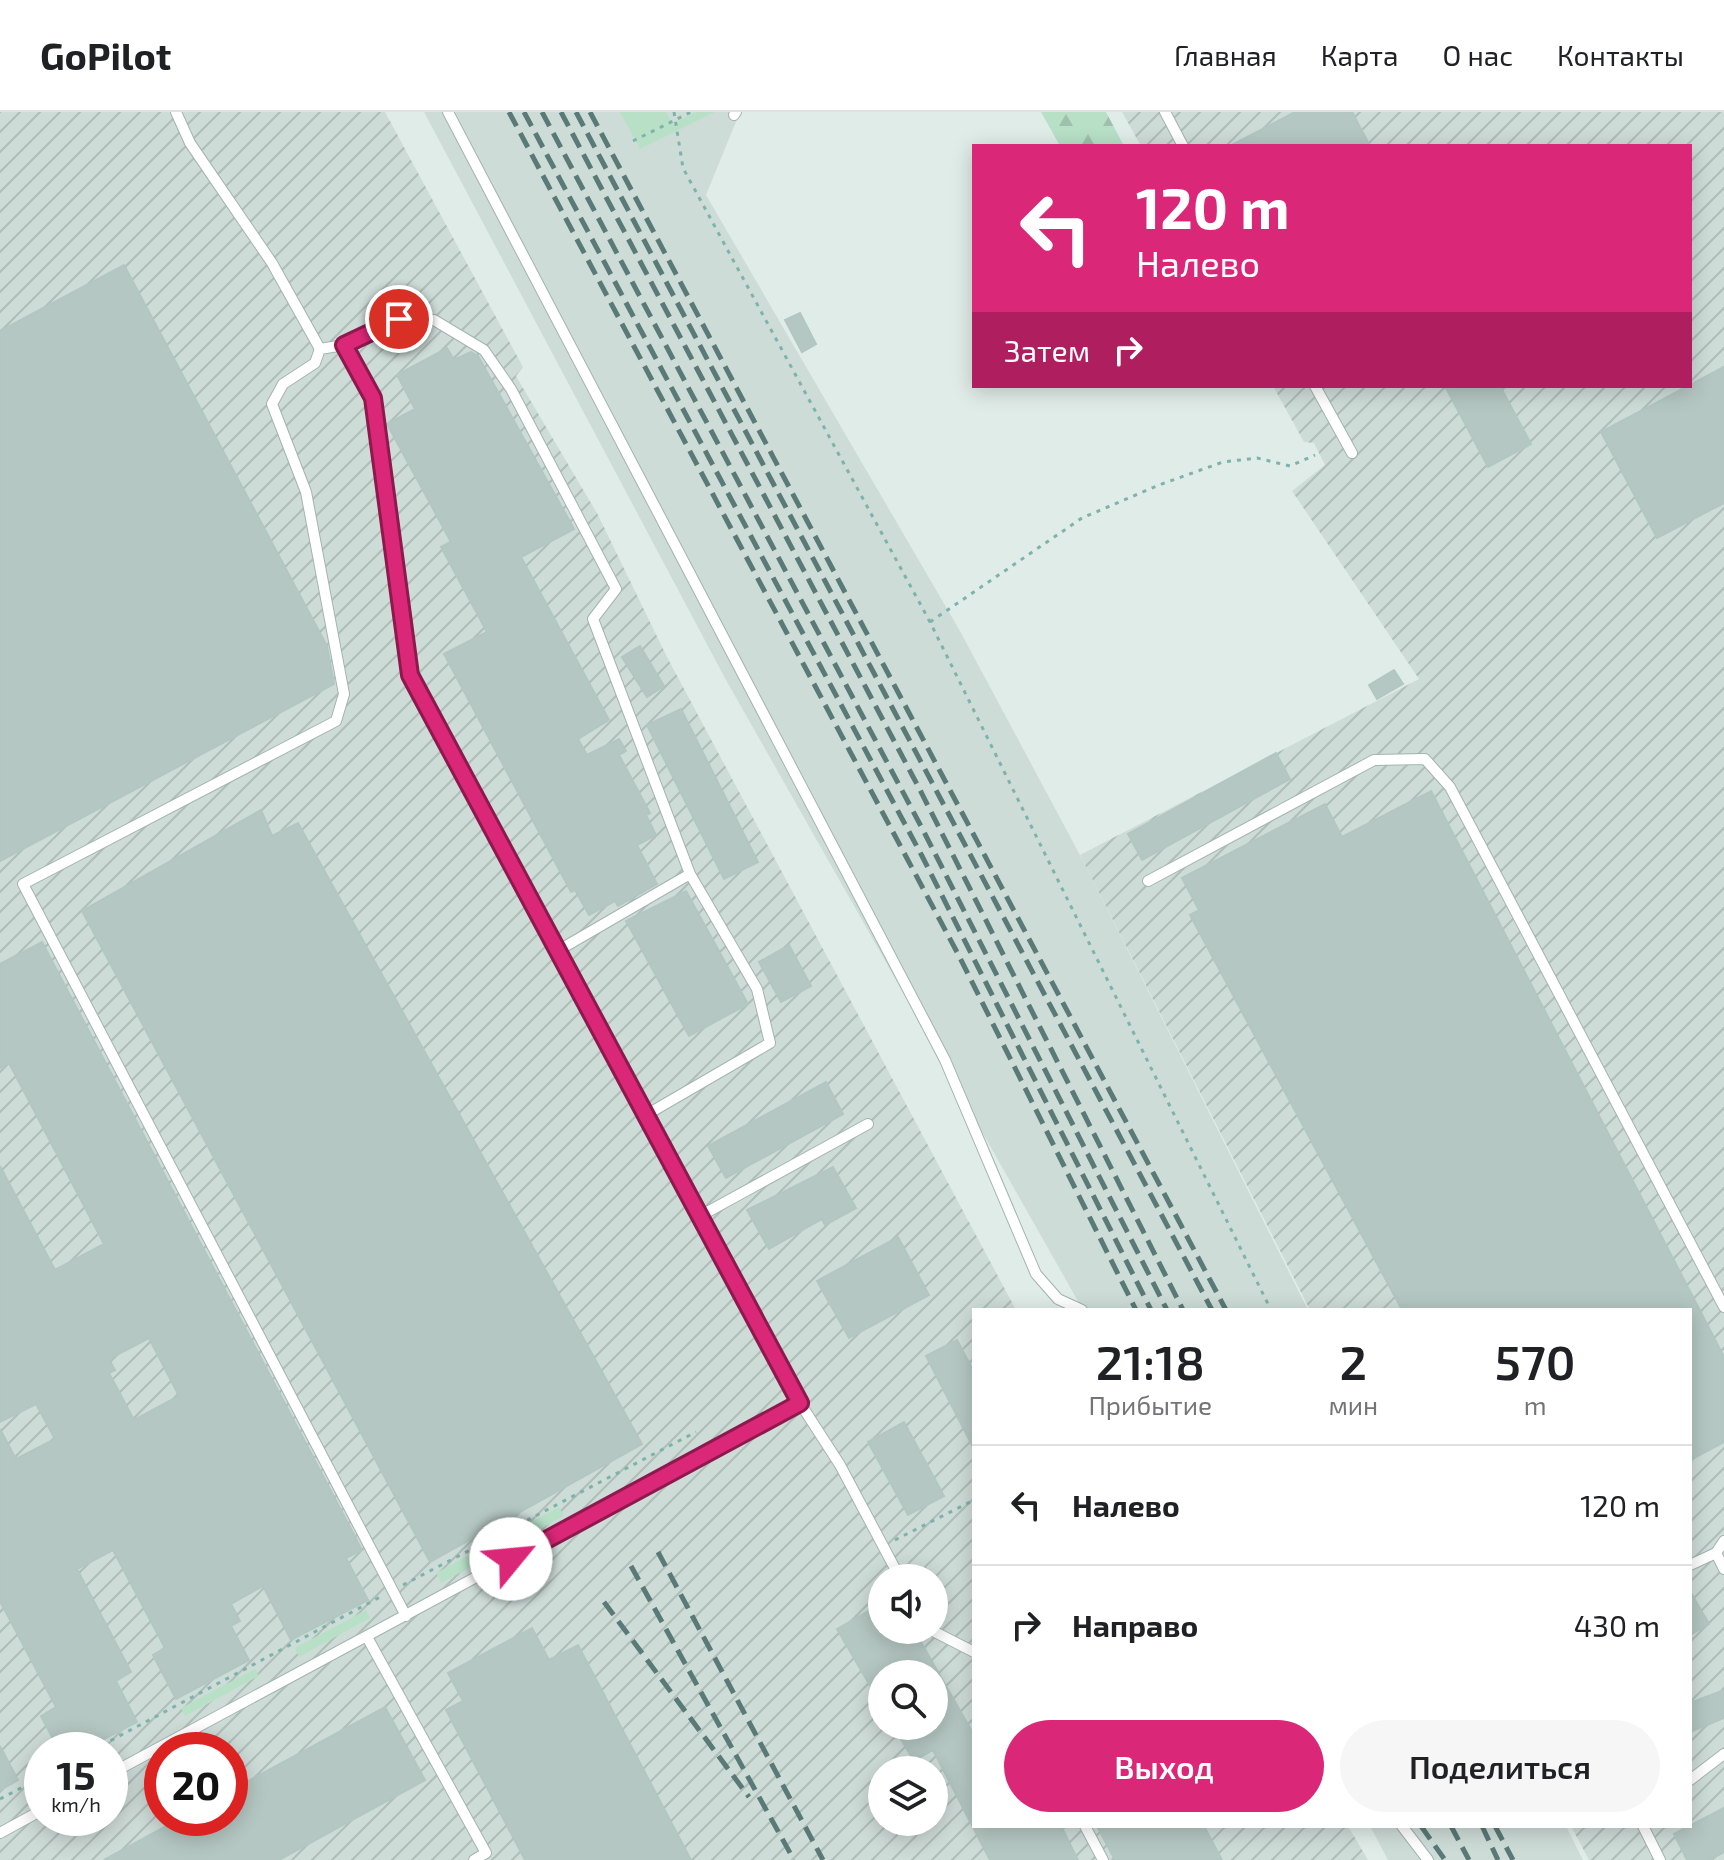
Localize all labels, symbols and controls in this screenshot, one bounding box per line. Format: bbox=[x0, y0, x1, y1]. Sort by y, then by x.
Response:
text: GoPilot bbox=[40, 32, 171, 78]
text: Главная bbox=[1174, 38, 1277, 72]
text: Карта bbox=[1321, 38, 1399, 72]
text: О нас bbox=[1443, 38, 1513, 72]
text: Контакты bbox=[1557, 38, 1684, 72]
text: 120 m bbox=[1136, 173, 1290, 240]
icon: left bbox=[1004, 176, 1108, 280]
text: Налево bbox=[1136, 241, 1260, 284]
pin bbox=[365, 285, 433, 353]
icon: arrive bbox=[377, 297, 421, 341]
icon: right bbox=[1106, 328, 1150, 372]
text: Затем bbox=[1004, 332, 1090, 368]
text: 21:18 bbox=[1096, 1332, 1205, 1390]
text: 2 bbox=[1340, 1332, 1367, 1390]
text: 570 bbox=[1495, 1332, 1576, 1390]
text: Прибытие bbox=[1088, 1389, 1212, 1420]
text: мин bbox=[1328, 1389, 1378, 1420]
text: m bbox=[1524, 1389, 1546, 1420]
icon: left bbox=[1004, 1483, 1048, 1527]
text: Налево bbox=[1072, 1487, 1180, 1523]
text: 120 m bbox=[1580, 1487, 1660, 1523]
position arrow bbox=[469, 1517, 553, 1601]
map controls bbox=[868, 1564, 948, 1836]
button: sound bbox=[868, 1564, 948, 1644]
icon: right bbox=[1004, 1603, 1048, 1647]
text: Направо bbox=[1072, 1607, 1198, 1643]
text: 430 m bbox=[1574, 1607, 1660, 1643]
button: search bbox=[868, 1660, 948, 1740]
button: Выход bbox=[1004, 1720, 1324, 1812]
button: Поделиться bbox=[1340, 1720, 1660, 1812]
speed limit sign: 20 bbox=[144, 1732, 248, 1836]
text: 15 bbox=[56, 1750, 96, 1798]
button: layers bbox=[868, 1756, 948, 1836]
text: km/h bbox=[51, 1792, 101, 1816]

